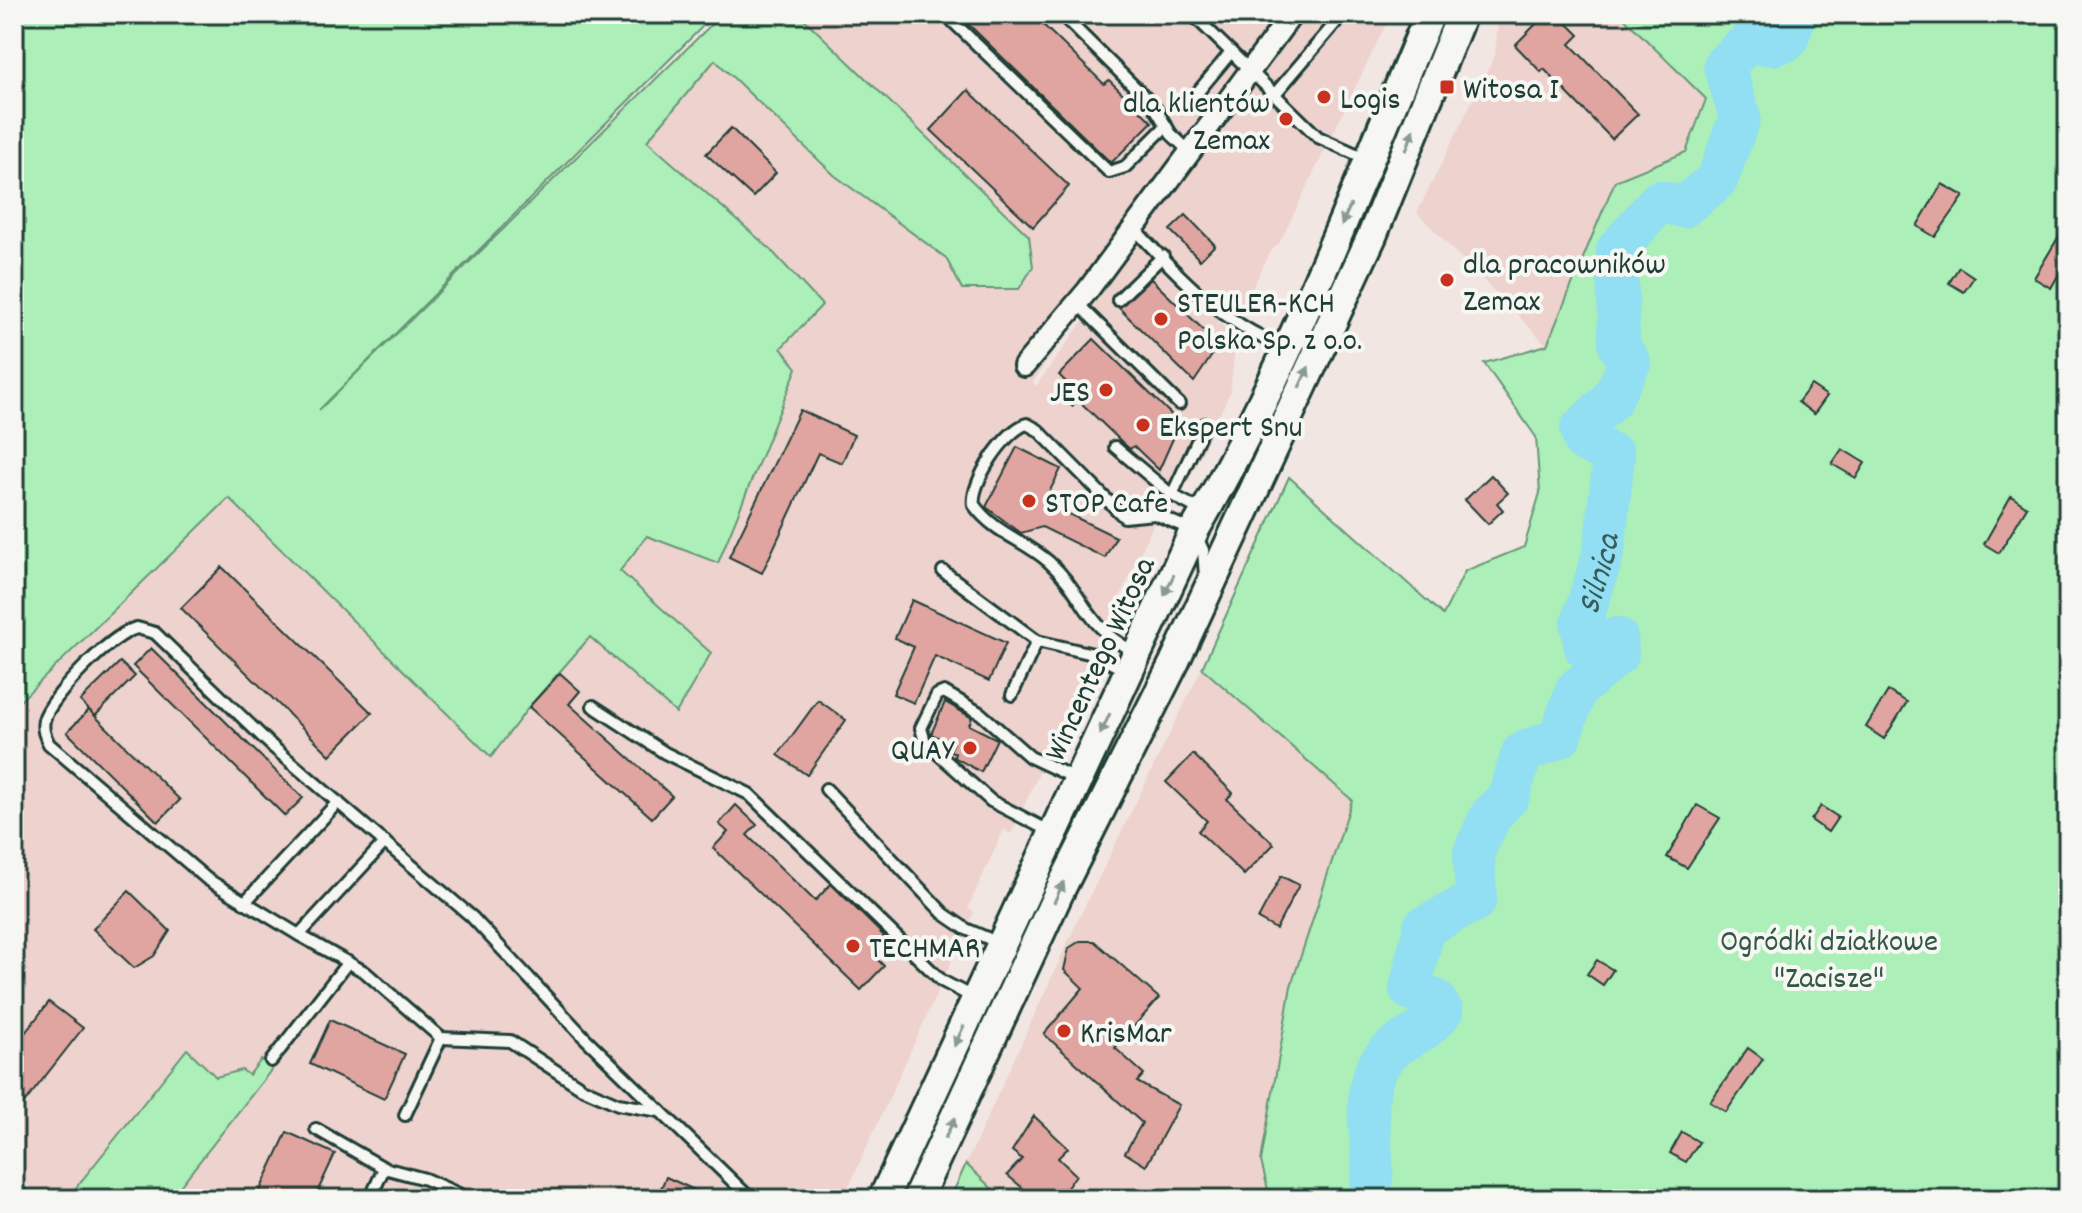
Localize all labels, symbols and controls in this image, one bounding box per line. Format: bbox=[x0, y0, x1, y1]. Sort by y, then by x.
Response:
place label: Witosa I bbox=[1463, 69, 1559, 115]
marker: Witosa I bbox=[1438, 78, 1456, 96]
place label: Logis bbox=[1340, 79, 1401, 125]
place label: dla klientów Zemax bbox=[1123, 83, 1270, 166]
marker: Logis bbox=[1315, 88, 1333, 106]
marker: dla klientów Zemax bbox=[1277, 110, 1295, 128]
one-way arrow bbox=[1404, 128, 1416, 152]
one-way arrow bbox=[1340, 203, 1353, 227]
place label: dla pracowników Zemax bbox=[1463, 244, 1666, 327]
marker: dla pracowników Zemax bbox=[1438, 271, 1456, 289]
place label: STEULER-KCH Polska Sp. z o.o. bbox=[1177, 283, 1362, 366]
marker: STEULER-KCH Polska Sp. z o.o. bbox=[1152, 310, 1170, 328]
one-way arrow bbox=[1297, 366, 1311, 389]
place label: JES bbox=[1050, 372, 1090, 418]
marker: JES bbox=[1097, 381, 1115, 399]
place label: Ekspert Snu bbox=[1159, 407, 1303, 453]
marker: Ekspert Snu bbox=[1134, 416, 1152, 434]
place label: STOP Cafe bbox=[1045, 483, 1168, 529]
marker: STOP Cafe bbox=[1020, 492, 1038, 510]
water label: Silnica bbox=[1567, 530, 1636, 621]
street label: Wincentego Witosa bbox=[1035, 549, 1170, 770]
one-way arrow bbox=[1162, 574, 1175, 597]
one-way arrow bbox=[1098, 713, 1112, 736]
place label: QUAY bbox=[891, 730, 955, 776]
marker: QUAY bbox=[961, 739, 979, 757]
one-way arrow bbox=[1052, 881, 1066, 904]
park label: Ogródki działkowe "Zacisze" bbox=[1720, 921, 1938, 1004]
place label: TECHMAR bbox=[869, 928, 980, 974]
marker: TECHMAR bbox=[844, 937, 862, 955]
place label: KrisMar bbox=[1080, 1013, 1172, 1059]
marker: KrisMar bbox=[1055, 1022, 1073, 1040]
one-way arrow bbox=[952, 1024, 966, 1048]
one-way arrow bbox=[943, 1117, 957, 1140]

